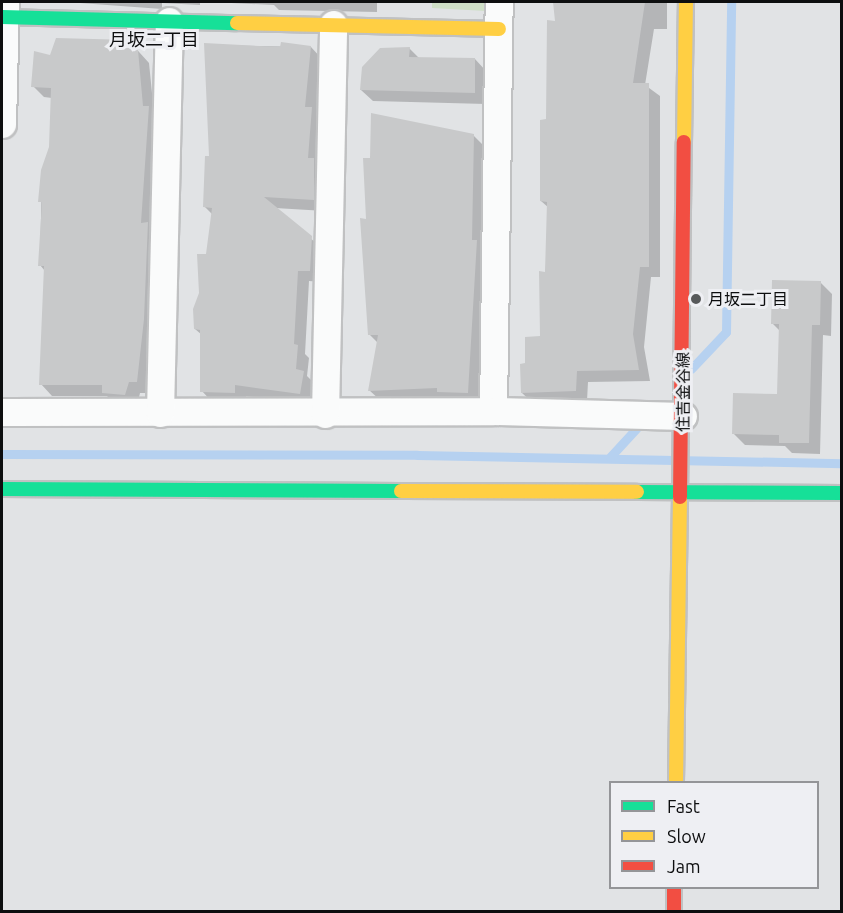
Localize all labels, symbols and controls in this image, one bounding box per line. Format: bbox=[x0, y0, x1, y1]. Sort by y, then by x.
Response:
district label: 月坂二丁目 bbox=[109, 28, 199, 50]
place label: 月坂二丁目 bbox=[708, 289, 788, 309]
marker: 月坂二丁目 bbox=[689, 292, 703, 306]
street label: 住吉金谷線 bbox=[673, 352, 693, 432]
legend bbox=[609, 781, 819, 889]
text: Fast bbox=[667, 796, 700, 816]
text: Slow bbox=[667, 826, 706, 846]
text: Jam bbox=[667, 856, 701, 876]

